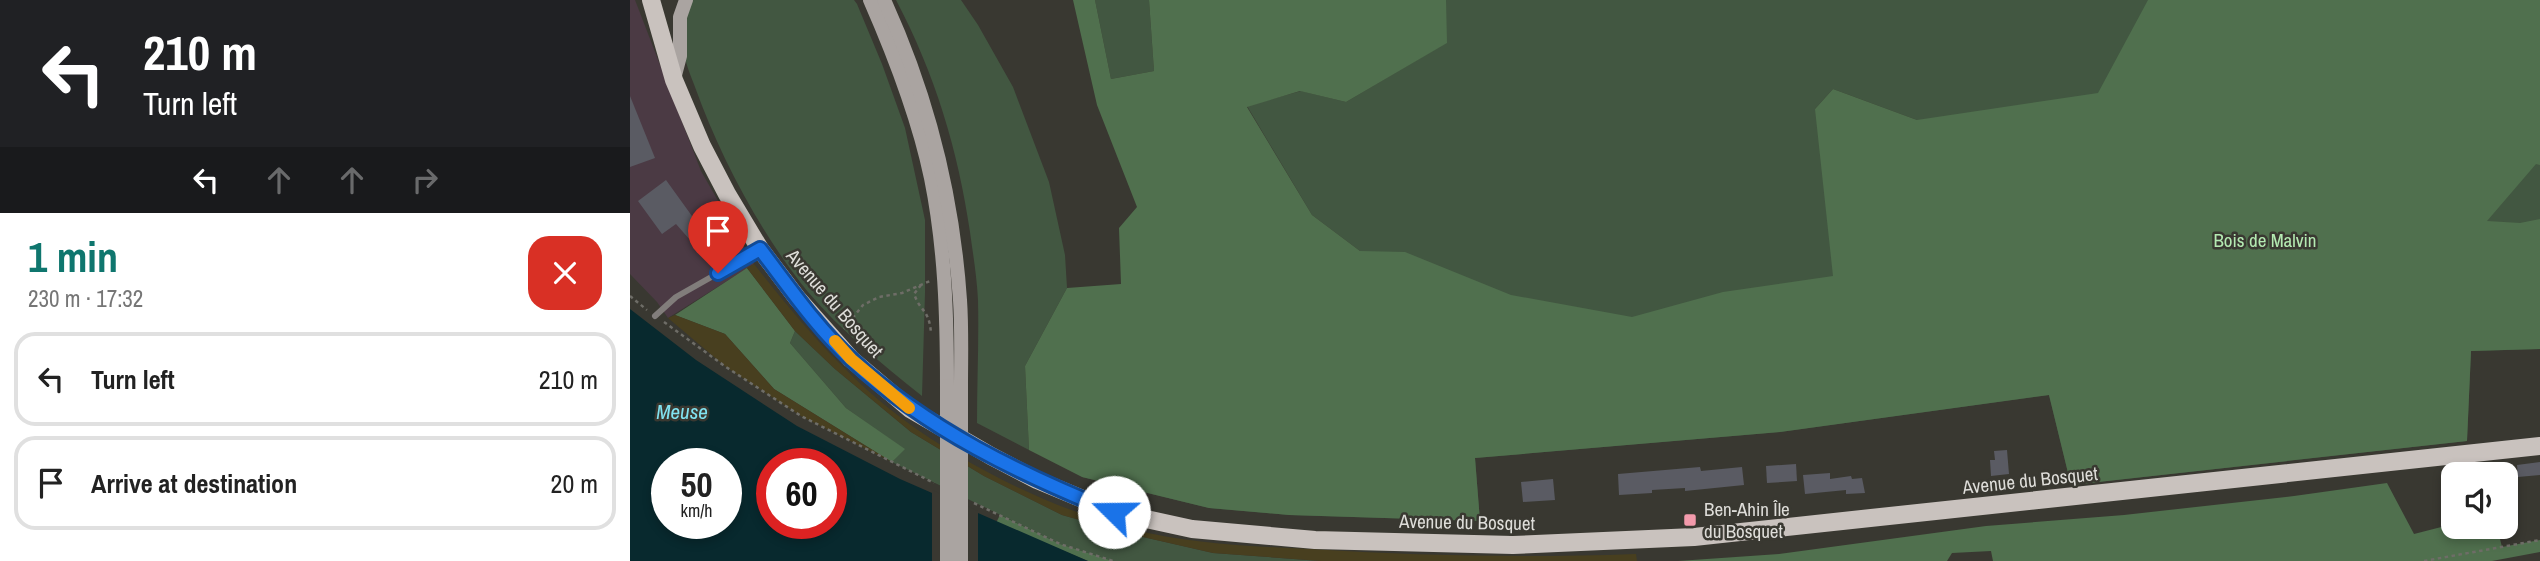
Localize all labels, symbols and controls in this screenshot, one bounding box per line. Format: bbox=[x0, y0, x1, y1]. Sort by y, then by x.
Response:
text: 210 m bbox=[143, 19, 257, 85]
icon: left bbox=[28, 28, 119, 119]
text: Turn left bbox=[143, 82, 237, 125]
icon: left bbox=[187, 161, 225, 199]
icon: ahead bbox=[260, 161, 298, 199]
icon: ahead bbox=[333, 161, 371, 199]
icon: right bbox=[406, 161, 444, 199]
pin bbox=[688, 201, 748, 273]
icon: arrive bbox=[699, 212, 737, 250]
park label: Bois de Malvin bbox=[2213, 227, 2317, 253]
text: 1 min bbox=[28, 229, 118, 285]
button: close bbox=[528, 236, 602, 310]
street label: Avenue du Bosquet bbox=[780, 242, 890, 363]
text: 230 m · 17:32 bbox=[28, 283, 143, 314]
icon: left bbox=[32, 360, 70, 398]
text: Turn left bbox=[91, 362, 175, 397]
text: 210 m bbox=[539, 362, 598, 397]
water label: Meuse bbox=[656, 397, 708, 426]
speed limit sign: 60 bbox=[756, 448, 847, 539]
street label: Avenue du Bosquet bbox=[1960, 460, 2100, 500]
text: 50 bbox=[681, 461, 712, 508]
map controls bbox=[2441, 462, 2518, 539]
button: sound bbox=[2441, 462, 2518, 539]
icon: arrive bbox=[32, 464, 70, 502]
text: Arrive at destination bbox=[91, 466, 297, 501]
text: 20 m bbox=[551, 466, 598, 501]
position arrow bbox=[1077, 475, 1151, 549]
place label: Ben-Ahin Île du Bosquet bbox=[1704, 496, 1790, 544]
text: km/h bbox=[681, 498, 713, 523]
street label: Avenue du Bosquet bbox=[1398, 508, 1536, 536]
marker: Ben-Ahin Île du Bosquet bbox=[1682, 512, 1698, 528]

